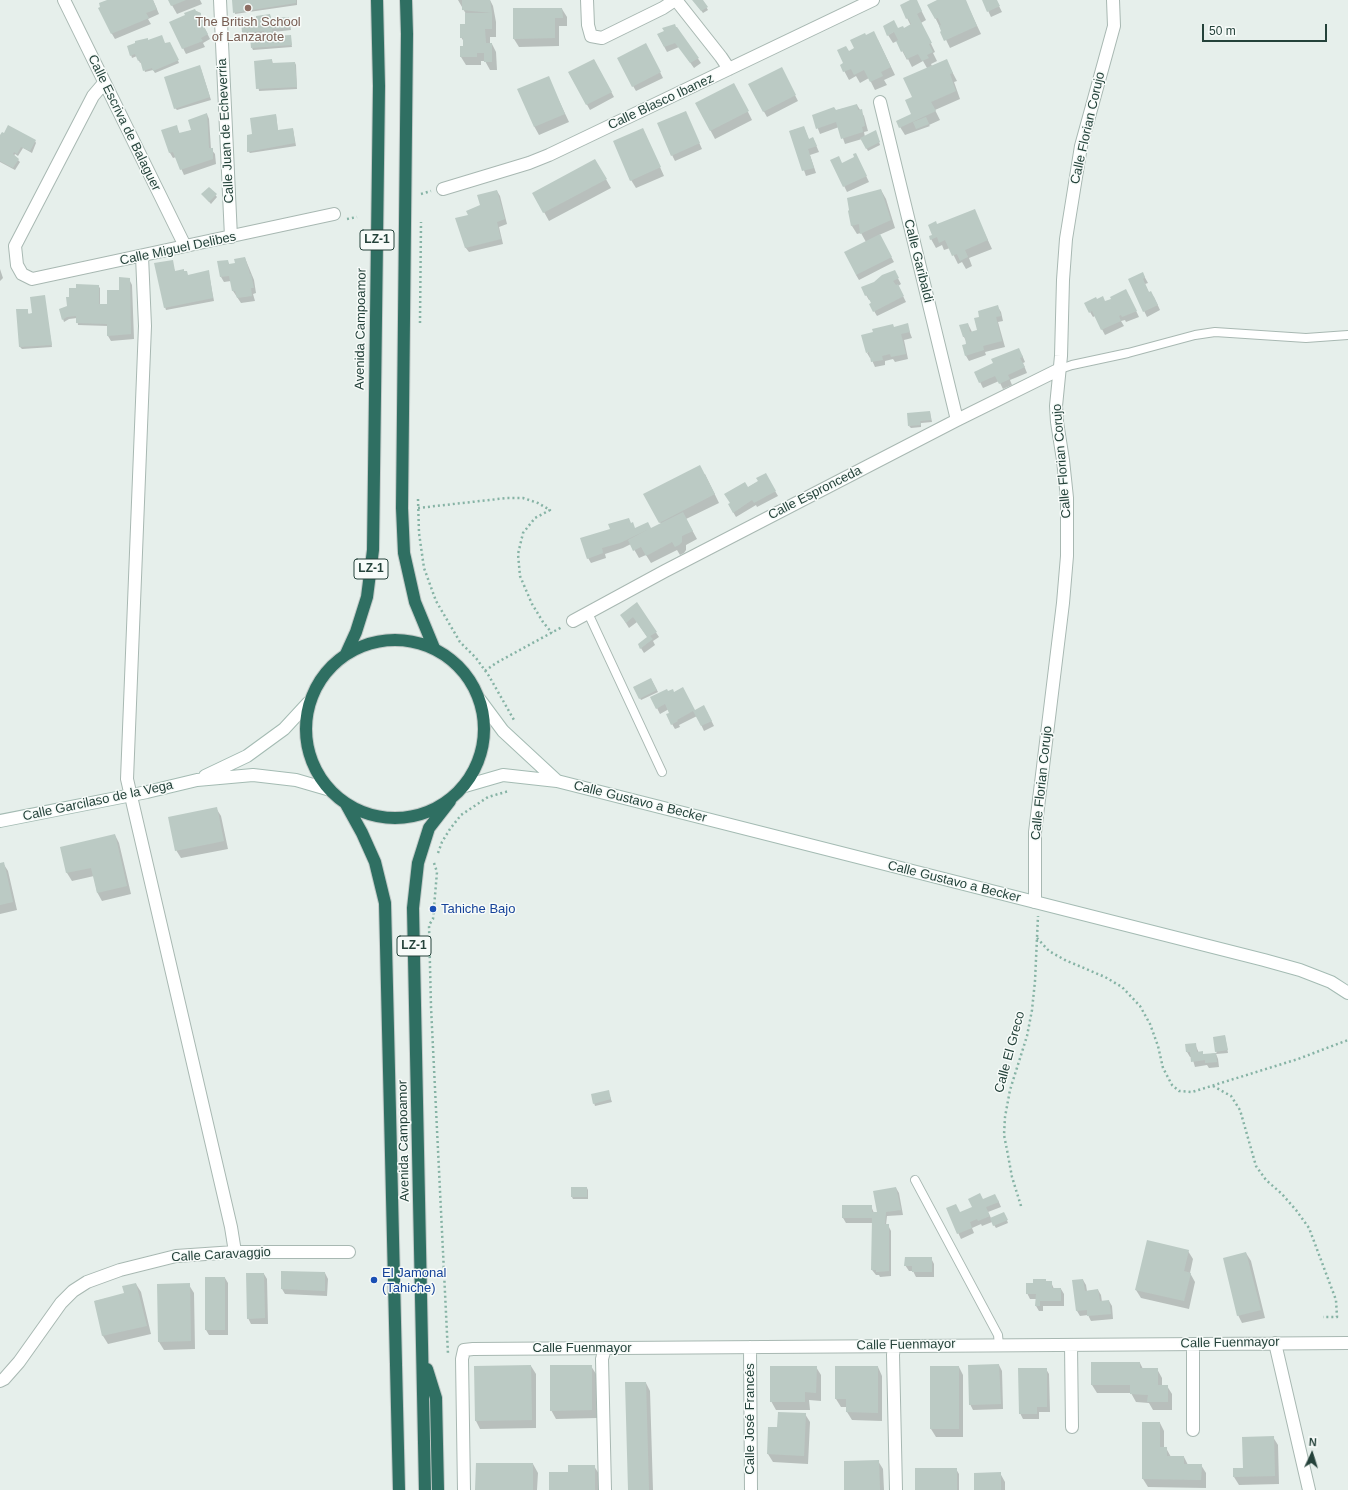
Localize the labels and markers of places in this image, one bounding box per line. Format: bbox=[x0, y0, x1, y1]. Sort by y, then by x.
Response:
marker: The British School of Lanzarote bbox=[243, 3, 253, 13]
place label: The British School of Lanzarote bbox=[195, 14, 301, 45]
place label: Tahiche Bajo bbox=[441, 901, 515, 917]
marker: Tahiche Bajo bbox=[428, 904, 438, 914]
place label: El Jamonal (Tahiche) bbox=[382, 1265, 446, 1296]
marker: El Jamonal (Tahiche) bbox=[369, 1275, 379, 1285]

